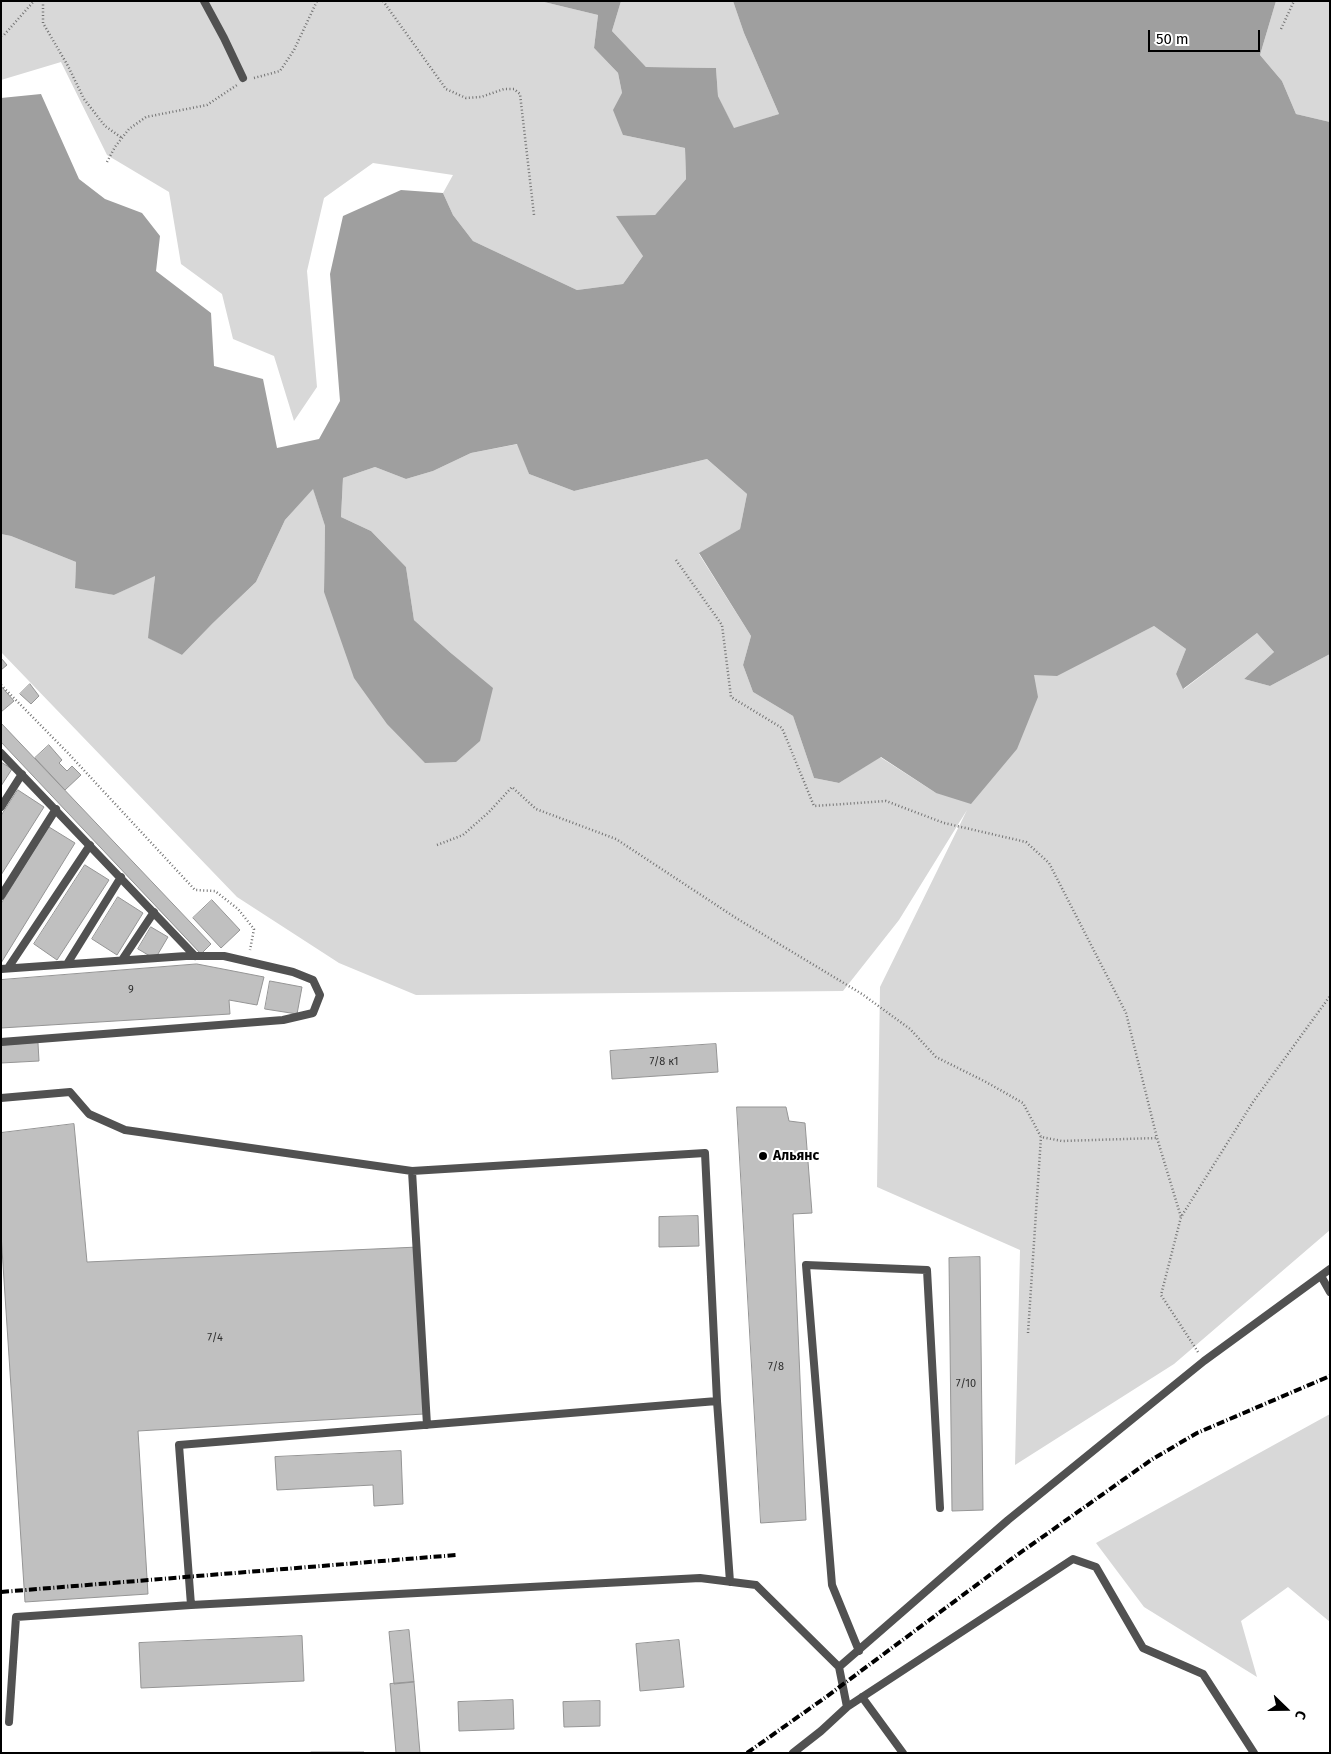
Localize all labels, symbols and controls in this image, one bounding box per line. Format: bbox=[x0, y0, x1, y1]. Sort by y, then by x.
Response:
scale bar bbox=[1151, 20, 1264, 52]
text: 50 m bbox=[1156, 30, 1189, 48]
house number: 9 bbox=[128, 983, 134, 997]
house number: 7/8 к1 bbox=[649, 1055, 679, 1069]
place label: Альянс bbox=[773, 1148, 819, 1164]
marker: Альянс bbox=[757, 1150, 769, 1162]
house number: 7/4 bbox=[207, 1331, 223, 1345]
house number: 7/8 bbox=[768, 1360, 784, 1374]
house number: 7/10 bbox=[956, 1377, 976, 1391]
north arrow bbox=[1261, 1684, 1311, 1734]
text: С bbox=[1291, 1708, 1310, 1722]

